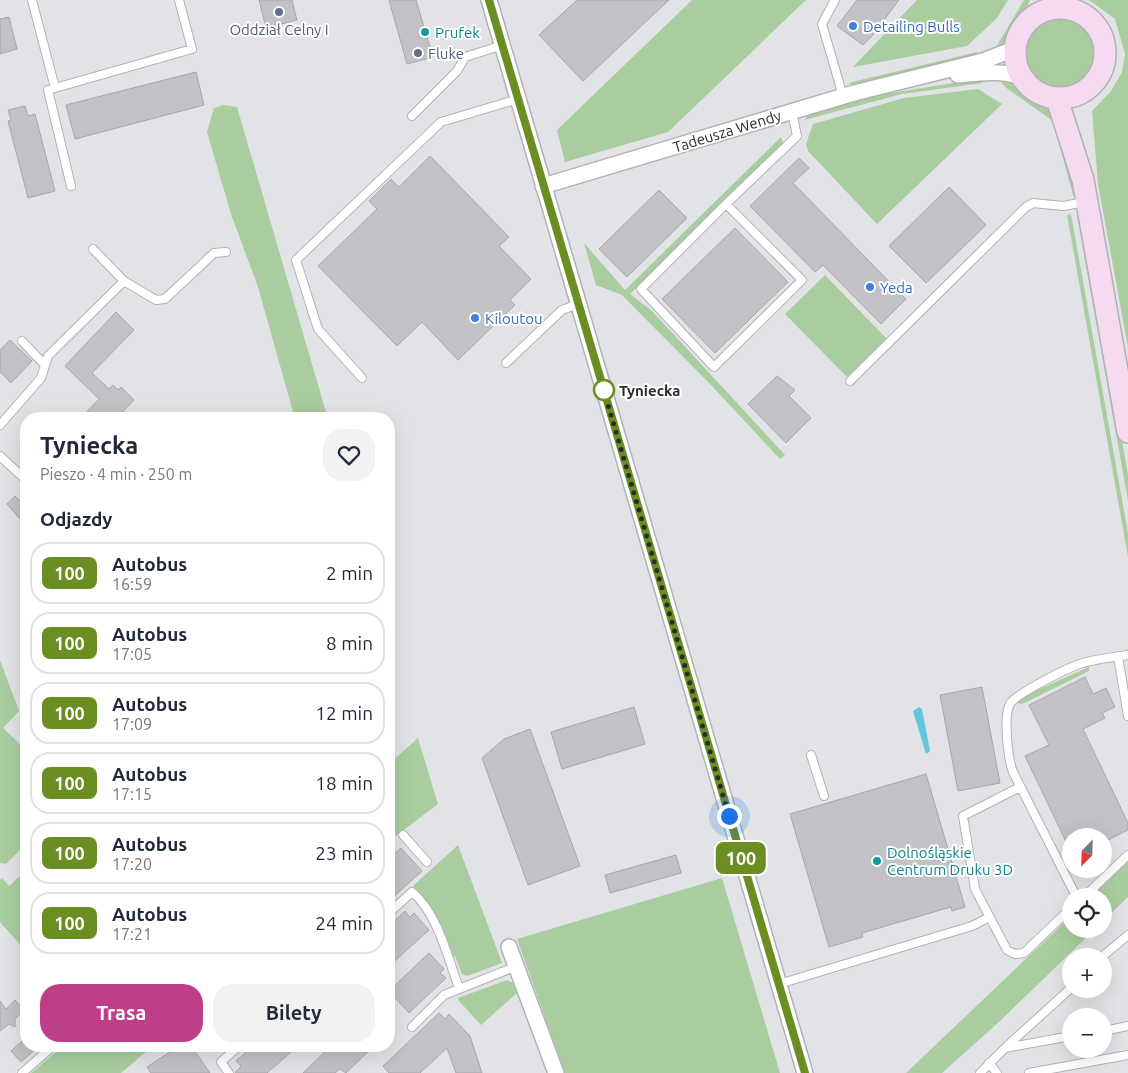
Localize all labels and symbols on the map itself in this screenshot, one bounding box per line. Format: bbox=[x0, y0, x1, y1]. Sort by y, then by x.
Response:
marker: Oddział Celny I bbox=[273, 6, 285, 18]
place label: Detailing Bulls bbox=[863, 18, 960, 35]
marker: Detailing Bulls bbox=[847, 20, 859, 32]
place label: Oddział Celny I bbox=[229, 21, 329, 38]
place label: Prufek bbox=[435, 24, 480, 41]
marker: Prufek bbox=[419, 26, 431, 38]
place label: Fluke bbox=[428, 45, 464, 62]
marker: Fluke bbox=[412, 47, 424, 59]
street label: Tadeusza Wendy bbox=[671, 106, 783, 156]
place label: Yeda bbox=[880, 279, 913, 296]
marker: Yeda bbox=[864, 281, 876, 293]
place label: Kiloutou bbox=[485, 310, 543, 327]
marker: Kiloutou bbox=[469, 312, 481, 324]
marker: Tyniecka bbox=[593, 379, 615, 401]
place label: Tyniecka bbox=[619, 382, 680, 399]
your location bbox=[717, 804, 742, 829]
north arrow bbox=[1062, 828, 1112, 878]
line badge: 100 bbox=[712, 842, 770, 874]
place label: Dolnośląskie Centrum Druku 3D bbox=[887, 844, 1013, 878]
marker: Dolnośląskie Centrum Druku 3D bbox=[871, 855, 883, 867]

